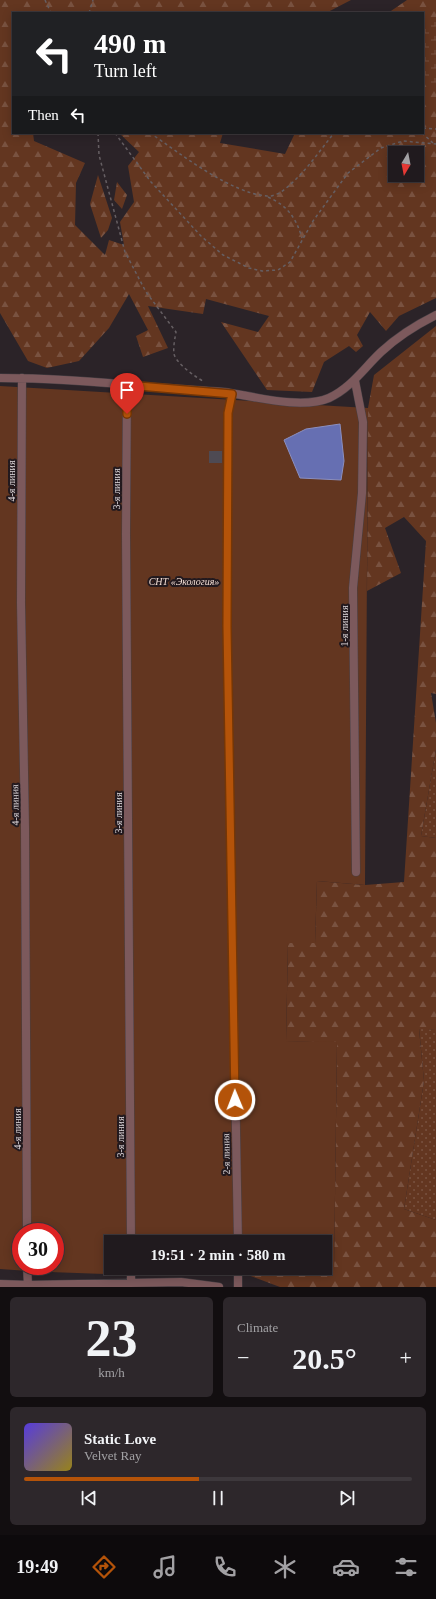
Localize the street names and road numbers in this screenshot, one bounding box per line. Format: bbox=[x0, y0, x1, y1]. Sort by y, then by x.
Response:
street label: 4-я линия bbox=[6, 460, 17, 502]
street label: 3-я линия bbox=[111, 468, 122, 510]
street label: 1-я линия bbox=[339, 605, 350, 647]
street label: 4-я линия bbox=[9, 784, 21, 826]
street label: 3-я линия bbox=[113, 792, 124, 834]
street label: 4-я линия bbox=[12, 1108, 23, 1150]
street label: 3-я линия bbox=[115, 1116, 126, 1158]
street label: 2-я линия bbox=[220, 1133, 232, 1175]

